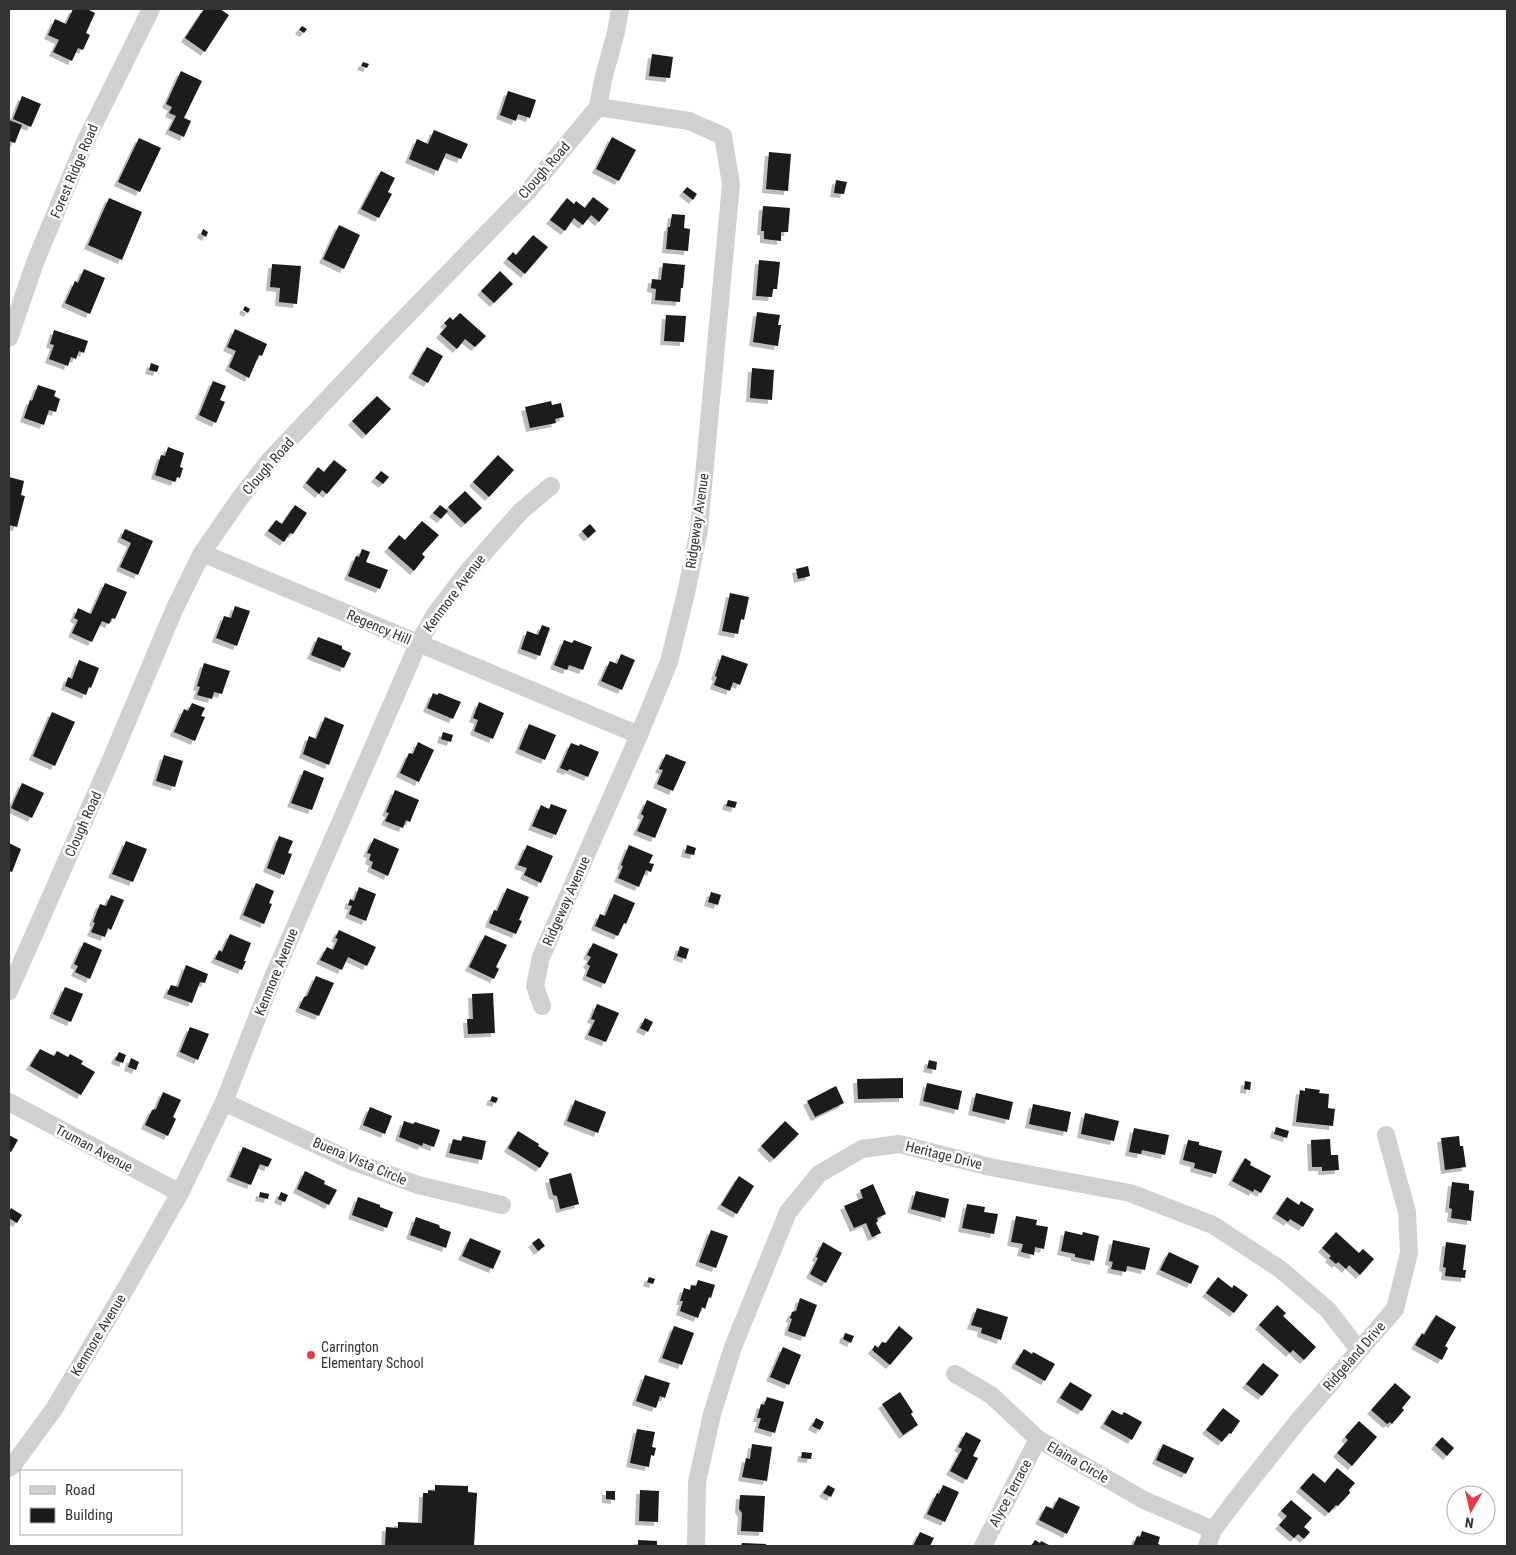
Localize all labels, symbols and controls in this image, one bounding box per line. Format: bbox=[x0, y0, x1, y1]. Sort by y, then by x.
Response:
street label: Forest Ridge Road bbox=[47, 122, 101, 220]
street label: Clough Road bbox=[515, 138, 573, 202]
street label: Clough Road bbox=[239, 434, 297, 498]
street label: Ridgeway Avenue bbox=[682, 472, 712, 570]
street label: Kenmore Avenue bbox=[420, 551, 489, 635]
street label: Regency Hill bbox=[345, 606, 413, 648]
street label: Clough Road bbox=[61, 789, 105, 859]
street label: Ridgeway Avenue bbox=[539, 853, 593, 948]
street label: Kenmore Avenue bbox=[251, 926, 301, 1018]
street label: Truman Avenue bbox=[53, 1121, 136, 1175]
street label: Buena Vista Circle bbox=[311, 1134, 410, 1188]
street label: Heritage Drive bbox=[904, 1138, 984, 1172]
street label: Kenmore Avenue bbox=[67, 1291, 129, 1379]
street label: Ridgeland Drive bbox=[1320, 1318, 1388, 1394]
place label: Carrington Elementary School bbox=[321, 1339, 424, 1371]
marker: Carrington Elementary School bbox=[305, 1349, 317, 1361]
street label: Elaina Circle bbox=[1044, 1438, 1112, 1486]
street label: Alyce Terrace bbox=[986, 1456, 1035, 1530]
legend bbox=[20, 1470, 182, 1535]
text: Road bbox=[65, 1481, 95, 1499]
north arrow bbox=[1446, 1485, 1496, 1535]
text: Building bbox=[65, 1506, 113, 1524]
text: N bbox=[1464, 1514, 1475, 1531]

